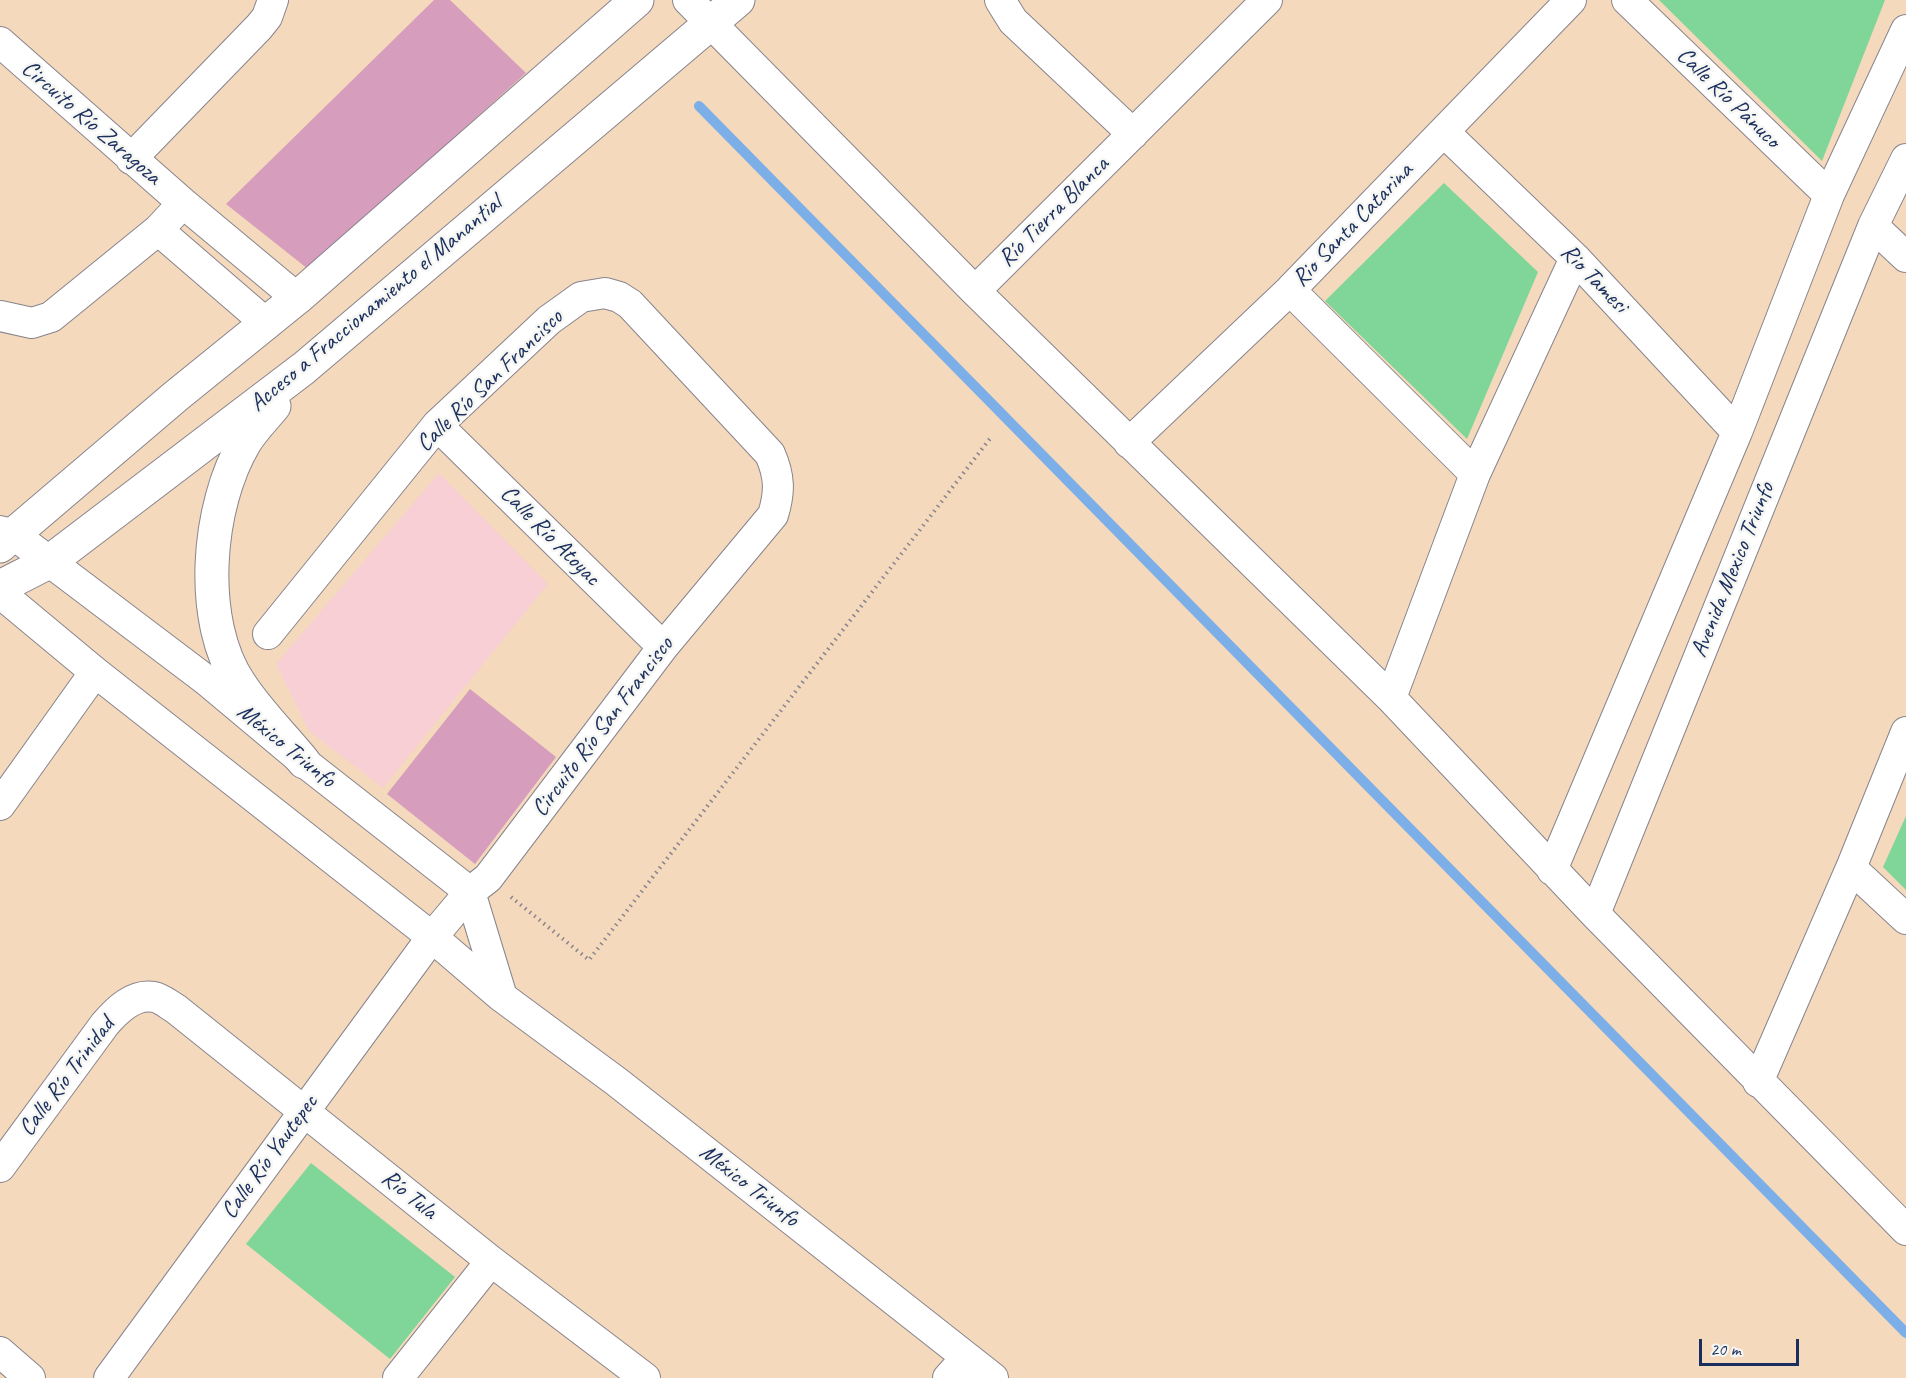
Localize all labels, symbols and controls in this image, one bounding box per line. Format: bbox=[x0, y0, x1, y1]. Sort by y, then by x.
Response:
street label: Calle Río Pánuco bbox=[1670, 41, 1786, 155]
street label: Circuito Río Zaragoza bbox=[15, 54, 167, 192]
street label: Río Tierra Blanca bbox=[993, 151, 1115, 273]
street label: Rio Santa Catarina bbox=[1287, 157, 1419, 293]
street label: Acceso a Fraccionamiento el Manantial bbox=[244, 190, 508, 418]
street label: Rio Tamesi bbox=[1554, 238, 1634, 320]
street label: Calle Río San Francisco bbox=[411, 304, 569, 458]
street label: Avenida Mexico Triunfo bbox=[1685, 478, 1781, 662]
street label: Calle Río Atoyac bbox=[494, 480, 606, 592]
street label: Circuito Río San Francisco bbox=[526, 631, 680, 823]
street label: México Triunfo bbox=[231, 698, 341, 794]
street label: Calle Río Trinidad bbox=[13, 1012, 121, 1142]
street label: Calle Río Yautepec bbox=[215, 1089, 325, 1225]
street label: México Triunfo bbox=[694, 1138, 804, 1234]
street label: Río Tula bbox=[375, 1164, 443, 1226]
scale bar bbox=[1702, 1327, 1802, 1365]
text: 20 m bbox=[1710, 1338, 1741, 1360]

